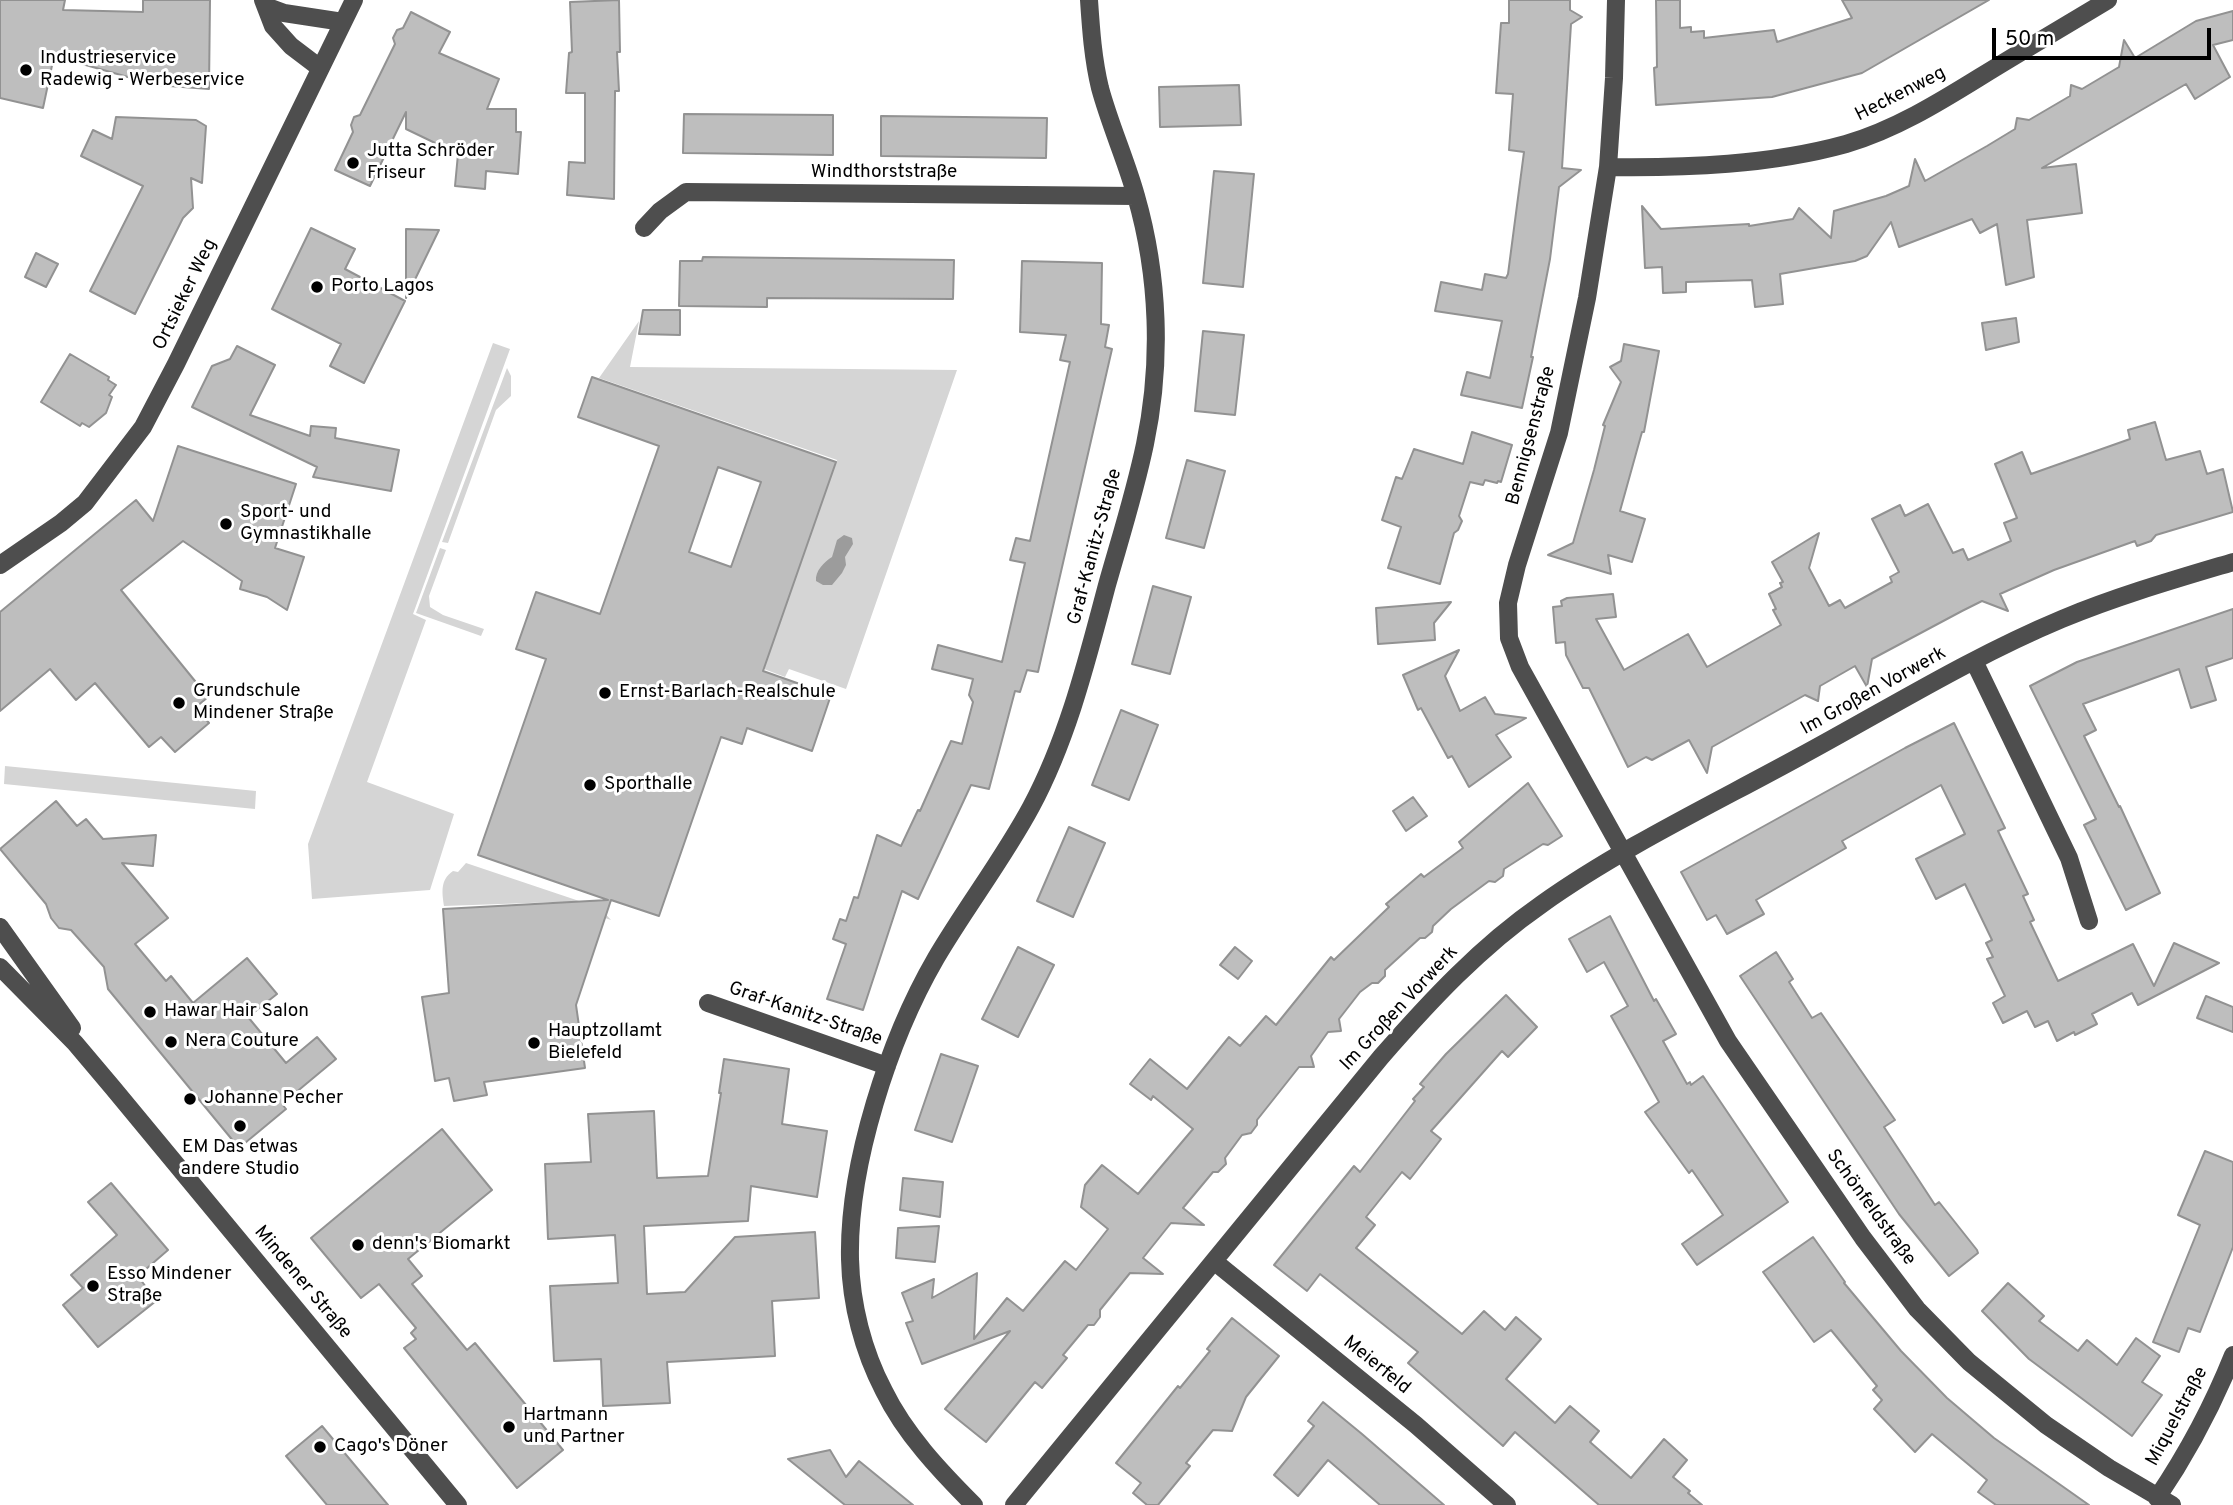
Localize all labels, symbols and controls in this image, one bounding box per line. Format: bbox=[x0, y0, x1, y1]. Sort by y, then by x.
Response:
scale bar bbox=[1995, 14, 2214, 58]
text: 50 m bbox=[2005, 26, 2054, 53]
place label: Industrieservice Radewig - Werbeservice bbox=[40, 48, 244, 92]
marker: Industrieservice Radewig - Werbeservice bbox=[18, 62, 34, 78]
street label: Heckenweg bbox=[1852, 62, 1950, 128]
place label: Jutta Schröder Friseur bbox=[367, 141, 495, 185]
marker: Jutta Schröder Friseur bbox=[345, 155, 361, 171]
street label: Windthorststraße bbox=[811, 162, 957, 184]
street label: Ortsieker Weg bbox=[149, 236, 223, 354]
place label: Porto Lagos bbox=[331, 276, 434, 298]
marker: Porto Lagos bbox=[309, 279, 325, 295]
street label: Bennigsenstraße bbox=[1502, 364, 1562, 508]
street label: Graf-Kanitz-Straße bbox=[1064, 466, 1128, 628]
place label: Sport- und Gymnastikhalle bbox=[240, 502, 371, 546]
marker: Sport- und Gymnastikhalle bbox=[218, 516, 234, 532]
street label: Im Großen Vorwerk bbox=[1798, 643, 1950, 741]
place label: Grundschule Mindener Straße bbox=[193, 681, 334, 725]
place label: Ernst-Barlach-Realschule bbox=[619, 682, 836, 704]
marker: Ernst-Barlach-Realschule bbox=[597, 685, 613, 701]
marker: Grundschule Mindener Straße bbox=[171, 695, 187, 711]
place label: Sporthalle bbox=[604, 774, 692, 796]
marker: Sporthalle bbox=[582, 777, 598, 793]
street label: Im Großen Vorwerk bbox=[1336, 942, 1464, 1076]
street label: Graf-Kanitz-Straße bbox=[725, 978, 885, 1052]
place label: Hawar Hair Salon bbox=[164, 1001, 309, 1023]
marker: Hawar Hair Salon bbox=[142, 1004, 158, 1020]
place label: Hauptzollamt Bielefeld bbox=[548, 1021, 662, 1065]
place label: Nera Couture bbox=[185, 1031, 299, 1053]
marker: Nera Couture bbox=[163, 1034, 179, 1050]
marker: Hauptzollamt Bielefeld bbox=[526, 1035, 542, 1051]
place label: Johanne Pecher bbox=[204, 1088, 343, 1110]
marker: Johanne Pecher bbox=[182, 1091, 198, 1107]
marker: EM Das etwas andere Studio bbox=[232, 1118, 248, 1134]
place label: EM Das etwas andere Studio bbox=[181, 1137, 299, 1181]
street label: Schönfeldstraße bbox=[1820, 1146, 1920, 1270]
street label: Mindener Straße bbox=[248, 1222, 356, 1344]
place label: denn's Biomarkt bbox=[372, 1234, 511, 1256]
marker: denn's Biomarkt bbox=[350, 1237, 366, 1253]
place label: Esso Mindener Straße bbox=[107, 1264, 232, 1308]
marker: Esso Mindener Straße bbox=[85, 1278, 101, 1294]
street label: Meierfeld bbox=[1338, 1332, 1414, 1400]
street label: Miquelstraße bbox=[2142, 1363, 2214, 1471]
place label: Hartmann und Partner bbox=[523, 1405, 625, 1449]
marker: Hartmann und Partner bbox=[501, 1419, 517, 1435]
place label: Cago's Döner bbox=[334, 1436, 448, 1458]
marker: Cago's Döner bbox=[312, 1439, 328, 1455]

